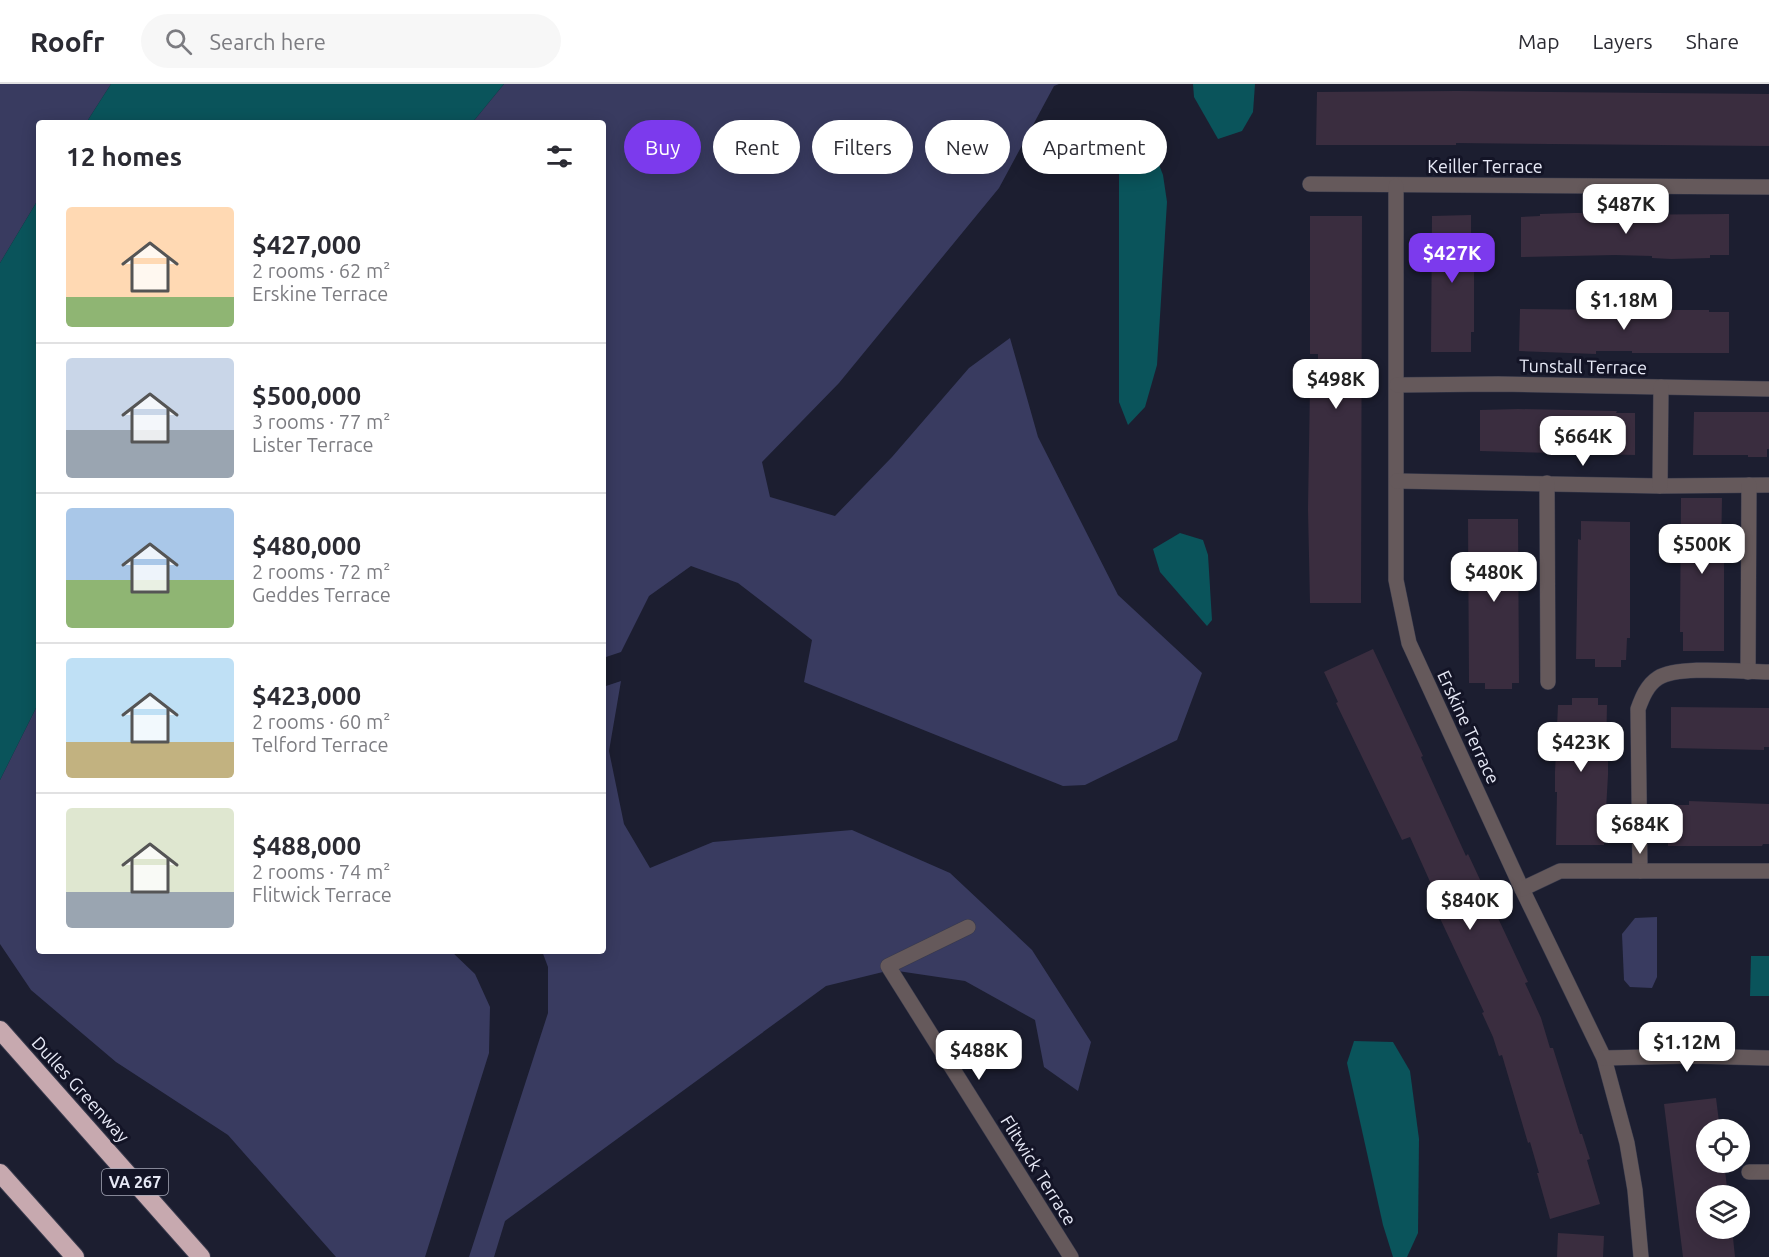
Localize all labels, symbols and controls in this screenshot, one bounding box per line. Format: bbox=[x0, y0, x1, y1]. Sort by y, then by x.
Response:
search box bbox=[141, 14, 561, 68]
icon: search bbox=[162, 25, 195, 58]
text: Roofr bbox=[30, 26, 105, 57]
text: Search here bbox=[210, 29, 326, 54]
text: Map bbox=[1518, 29, 1559, 53]
text: Layers bbox=[1592, 29, 1653, 53]
text: Share bbox=[1686, 29, 1739, 53]
chip: Buy bbox=[624, 120, 701, 174]
chip: Rent bbox=[713, 120, 800, 174]
chip: Filters bbox=[812, 120, 913, 174]
chip: New bbox=[925, 120, 1010, 174]
chip: Apartment bbox=[1022, 120, 1167, 174]
icon: filters bbox=[543, 140, 576, 173]
text: 12 homes bbox=[66, 142, 182, 171]
street label: Keiller Terrace bbox=[1427, 156, 1543, 176]
pin: $487K bbox=[1584, 184, 1668, 235]
text: $487K bbox=[1597, 192, 1655, 215]
text: $427,000 bbox=[252, 230, 361, 259]
icon: home bbox=[114, 231, 186, 303]
pin: $427K bbox=[1410, 233, 1494, 284]
text: $427K bbox=[1423, 241, 1481, 264]
text: 2 rooms · 62 m² bbox=[252, 259, 390, 282]
pin: $1.18M bbox=[1575, 280, 1673, 331]
text: Erskine Terrace bbox=[252, 282, 388, 305]
text: $1.18M bbox=[1590, 288, 1658, 311]
street label: Tunstall Terrace bbox=[1519, 355, 1647, 377]
pin: $498K bbox=[1294, 359, 1378, 410]
text: $498K bbox=[1307, 367, 1365, 390]
text: $500,000 bbox=[252, 381, 361, 410]
icon: home bbox=[114, 382, 186, 454]
text: 3 rooms · 77 m² bbox=[252, 410, 390, 433]
pin: $664K bbox=[1541, 416, 1625, 467]
text: $664K bbox=[1554, 424, 1612, 447]
text: Lister Terrace bbox=[252, 433, 374, 456]
pin: $500K bbox=[1660, 524, 1744, 575]
text: $480,000 bbox=[252, 531, 361, 560]
icon: home bbox=[114, 532, 186, 604]
text: $500K bbox=[1673, 532, 1731, 555]
pin: $480K bbox=[1452, 552, 1536, 603]
text: 2 rooms · 72 m² bbox=[252, 560, 390, 583]
text: $480K bbox=[1465, 560, 1523, 583]
text: Geddes Terrace bbox=[252, 583, 391, 606]
street label: Erskine Terrace bbox=[1434, 667, 1504, 787]
text: $423,000 bbox=[252, 681, 361, 710]
icon: home bbox=[114, 682, 186, 754]
text: 2 rooms · 60 m² bbox=[252, 710, 390, 733]
pin: $423K bbox=[1539, 722, 1623, 773]
text: $423K bbox=[1552, 730, 1610, 753]
text: Telford Terrace bbox=[252, 733, 388, 756]
pin: $684K bbox=[1598, 804, 1682, 855]
text: $684K bbox=[1611, 812, 1669, 835]
text: $488,000 bbox=[252, 831, 361, 860]
icon: home bbox=[114, 832, 186, 904]
text: 2 rooms · 74 m² bbox=[252, 860, 390, 883]
pin: $840K bbox=[1428, 880, 1512, 931]
text: Flitwick Terrace bbox=[252, 883, 392, 906]
text: $840K bbox=[1441, 888, 1499, 911]
pin: $1.12M bbox=[1638, 1022, 1736, 1073]
pin: $488K bbox=[937, 1030, 1021, 1081]
text: $1.12M bbox=[1653, 1030, 1721, 1053]
street label: Dulles Greenway bbox=[28, 1032, 134, 1146]
text: $488K bbox=[950, 1038, 1008, 1061]
street label: Flitwick Terrace bbox=[997, 1111, 1081, 1229]
map controls bbox=[1696, 1119, 1750, 1239]
button: locate bbox=[1696, 1119, 1750, 1173]
road number: VA 267 bbox=[102, 1169, 168, 1195]
button: layers bbox=[1696, 1185, 1750, 1239]

